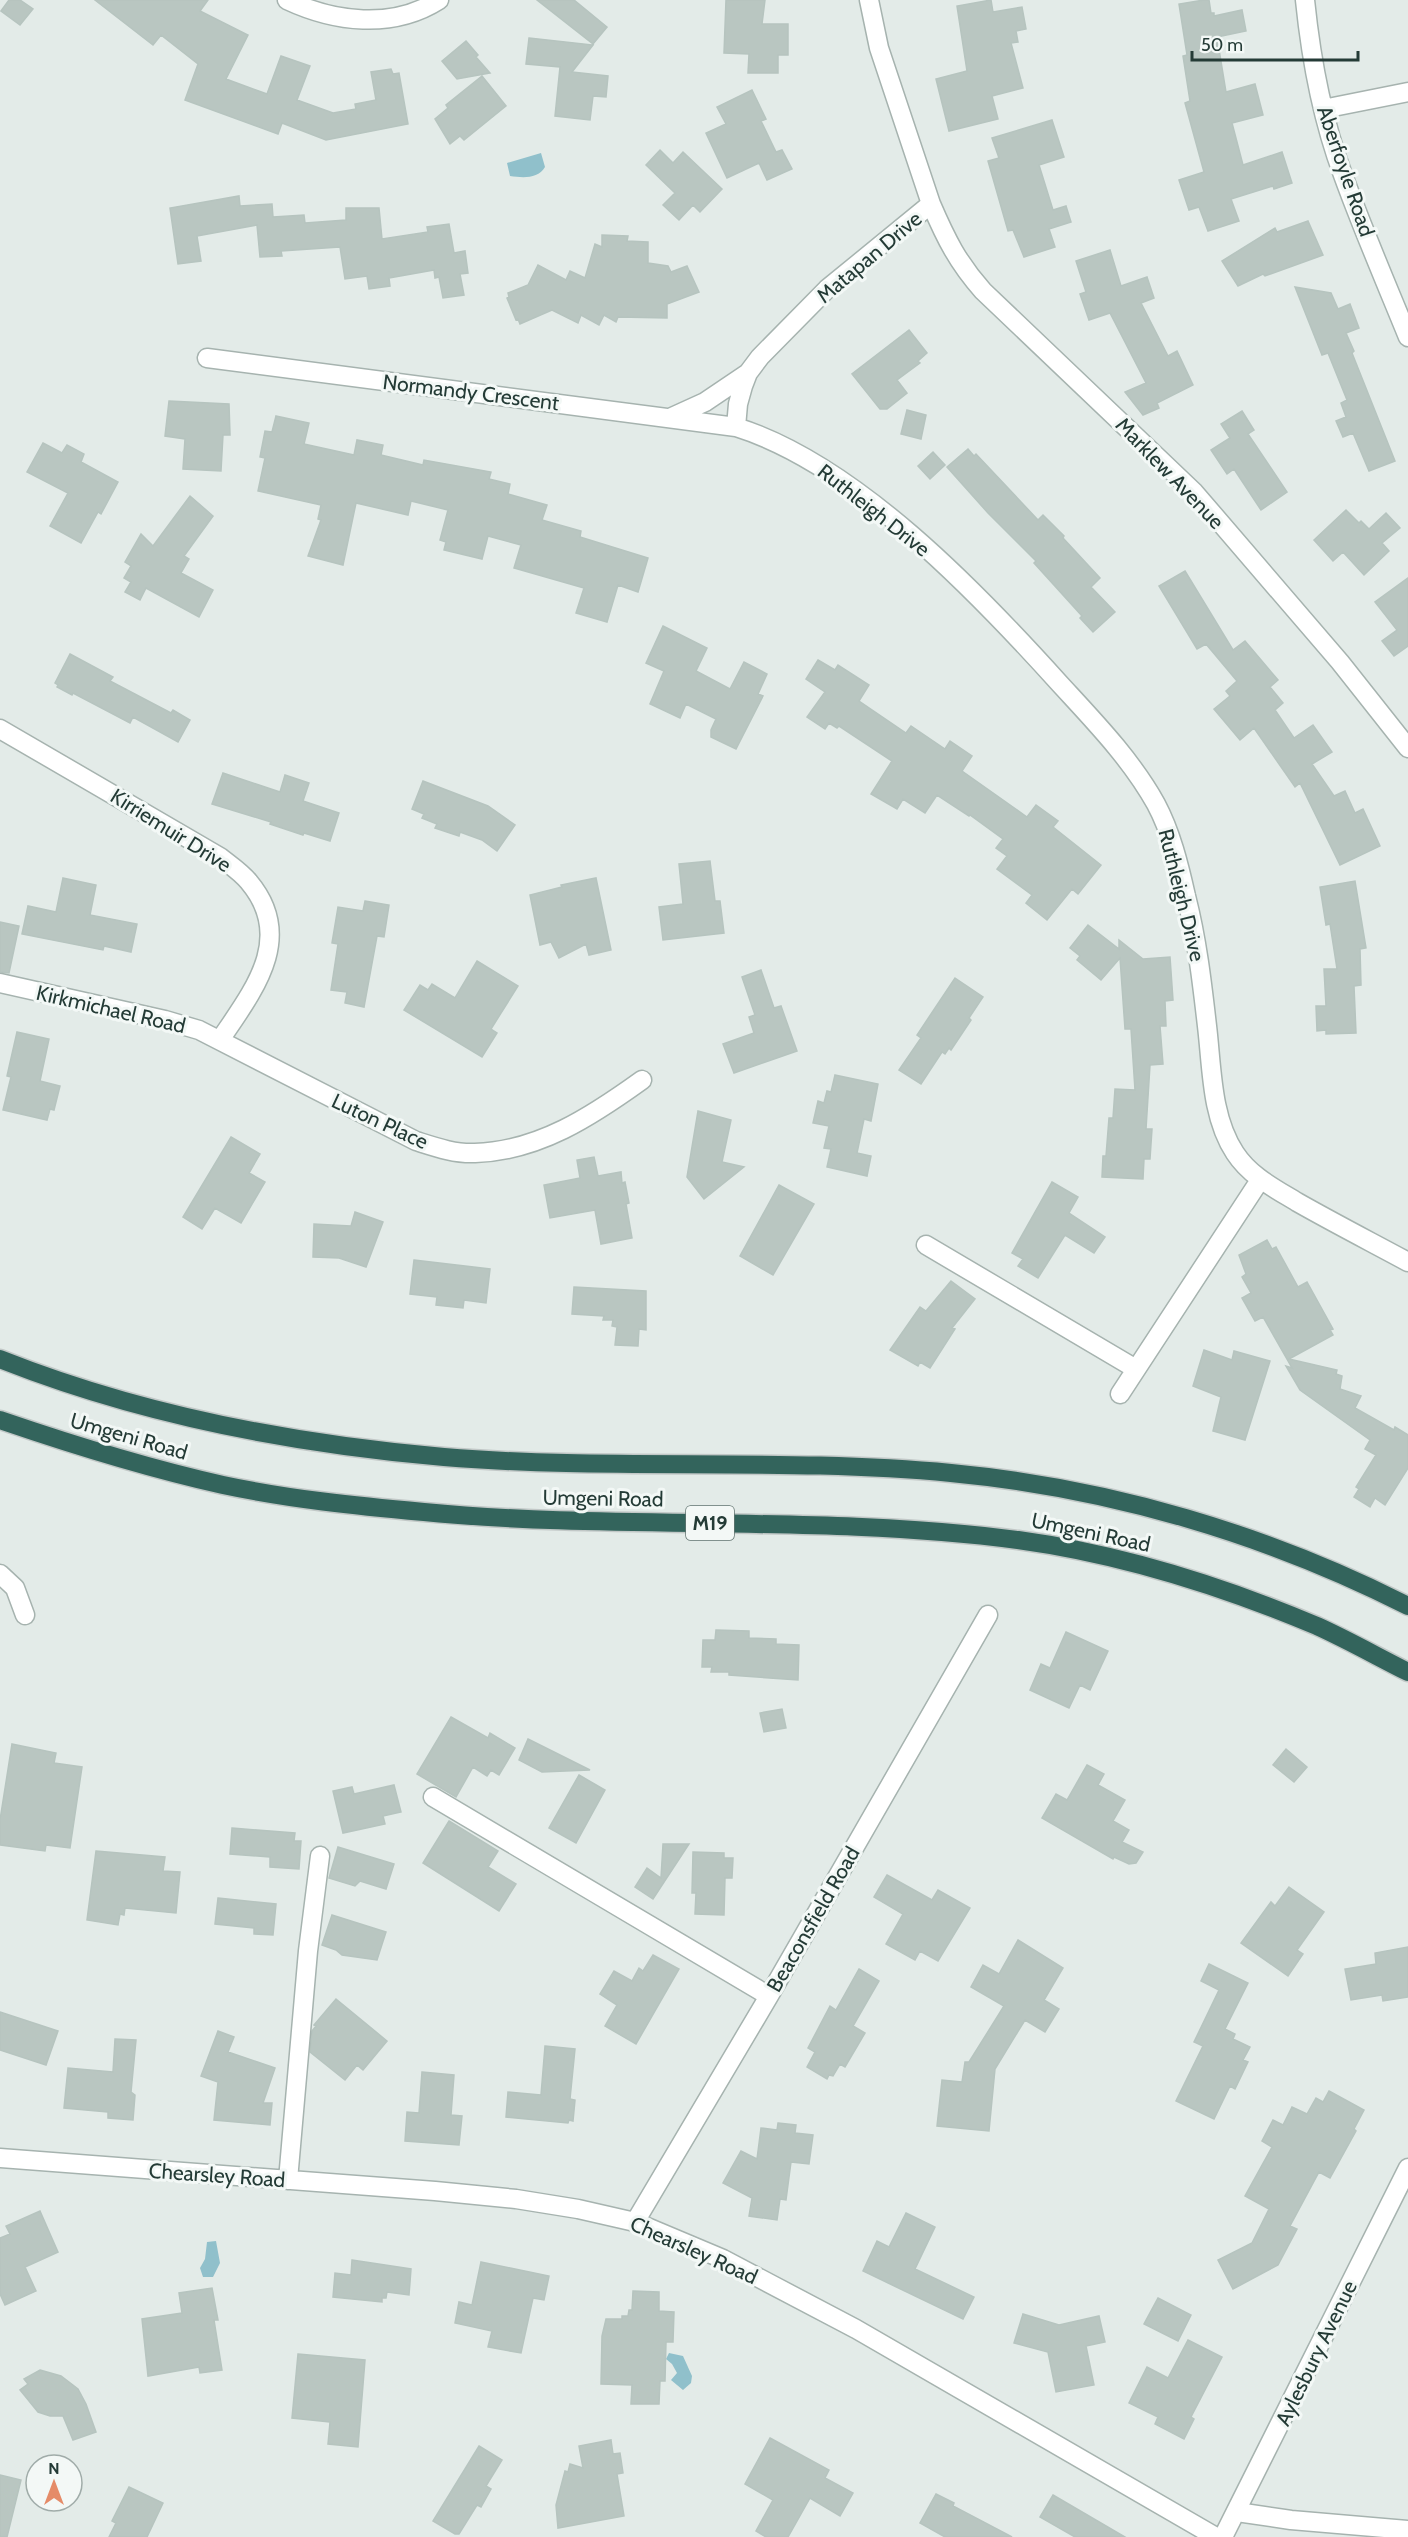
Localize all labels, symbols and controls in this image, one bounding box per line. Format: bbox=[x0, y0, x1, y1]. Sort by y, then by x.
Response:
scale bar bbox=[1192, 24, 1358, 62]
text: 50 m bbox=[1201, 34, 1243, 56]
street label: Aberfoyle Road bbox=[1312, 102, 1380, 240]
street label: Matapan Drive bbox=[811, 206, 927, 308]
street label: Normandy Crescent bbox=[381, 369, 561, 415]
street label: Marklew Avenue bbox=[1111, 412, 1230, 534]
street label: Ruthleigh Drive bbox=[813, 458, 935, 562]
street label: Kirriemuir Drive bbox=[106, 783, 236, 877]
street label: Ruthleigh Drive bbox=[1153, 826, 1211, 964]
street label: Kirkmichael Road bbox=[34, 980, 188, 1038]
street label: Luton Place bbox=[328, 1088, 432, 1154]
street label: Umgeni Road bbox=[67, 1407, 191, 1465]
street label: Umgeni Road bbox=[542, 1484, 664, 1512]
road number: M19 bbox=[686, 1506, 734, 1540]
street label: Umgeni Road bbox=[1029, 1507, 1153, 1557]
street label: Beaconsfield Road bbox=[761, 1842, 865, 1996]
street label: Chearsley Road bbox=[148, 2158, 286, 2192]
street label: Chearsley Road bbox=[626, 2211, 762, 2289]
street label: Aylesbury Avenue bbox=[1270, 2276, 1362, 2430]
north arrow bbox=[24, 2453, 84, 2513]
text: N bbox=[48, 2459, 60, 2478]

